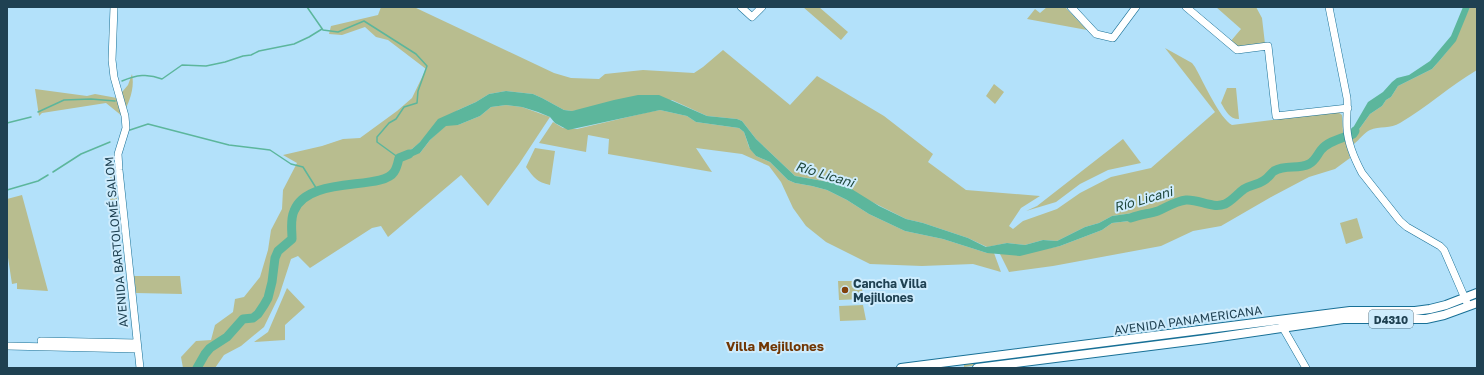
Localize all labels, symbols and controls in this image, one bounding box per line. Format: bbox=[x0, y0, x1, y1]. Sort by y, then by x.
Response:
street label: AVENIDA BARTOLOMÉ SALOM bbox=[101, 156, 131, 328]
water label: Río Licani bbox=[794, 158, 858, 191]
water label: Río Licani bbox=[1112, 183, 1176, 215]
place label: Cancha Villa Mejillones bbox=[853, 276, 927, 305]
marker: Cancha Villa Mejillones bbox=[840, 285, 850, 295]
street label: AVENIDA PANAMERICANA bbox=[1113, 302, 1263, 338]
road number: D4310 bbox=[1369, 310, 1413, 328]
district label: Villa Mejillones bbox=[726, 338, 824, 354]

